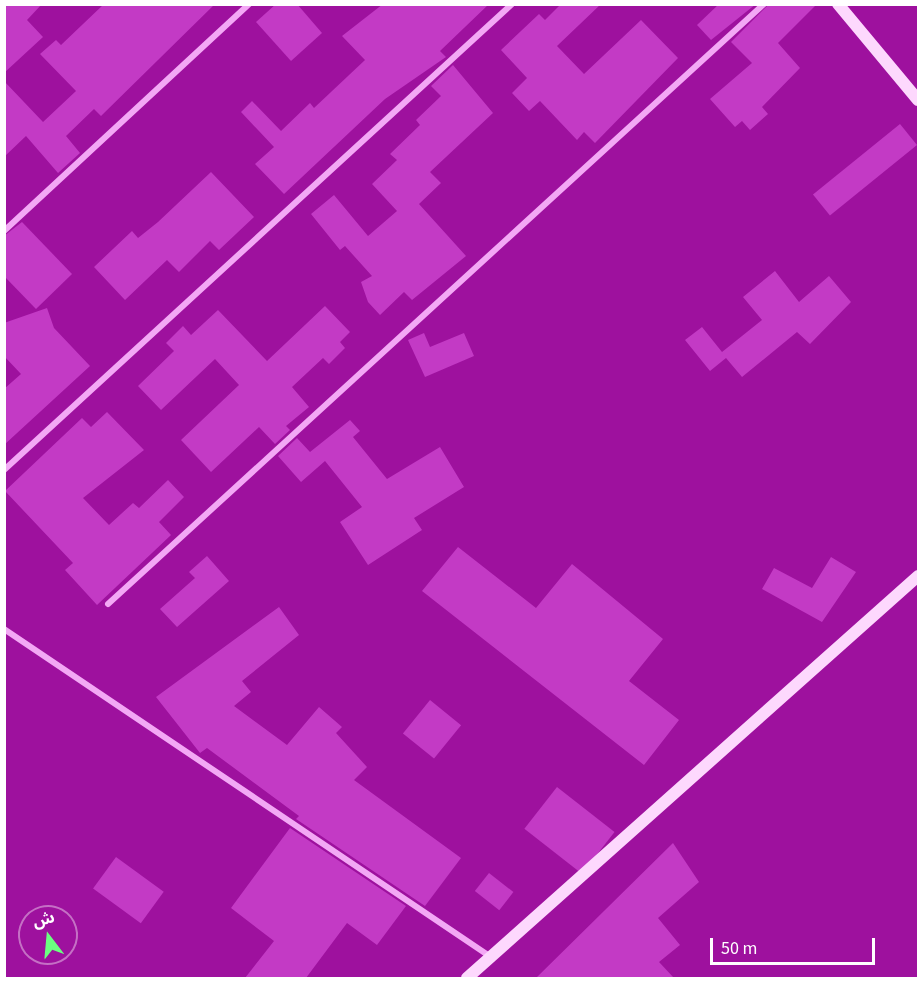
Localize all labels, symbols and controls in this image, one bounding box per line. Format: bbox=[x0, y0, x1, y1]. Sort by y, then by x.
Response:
north arrow bbox=[18, 905, 78, 965]
text: ش bbox=[30, 906, 57, 933]
scale bar bbox=[713, 926, 878, 964]
text: 50 m bbox=[721, 936, 757, 961]

